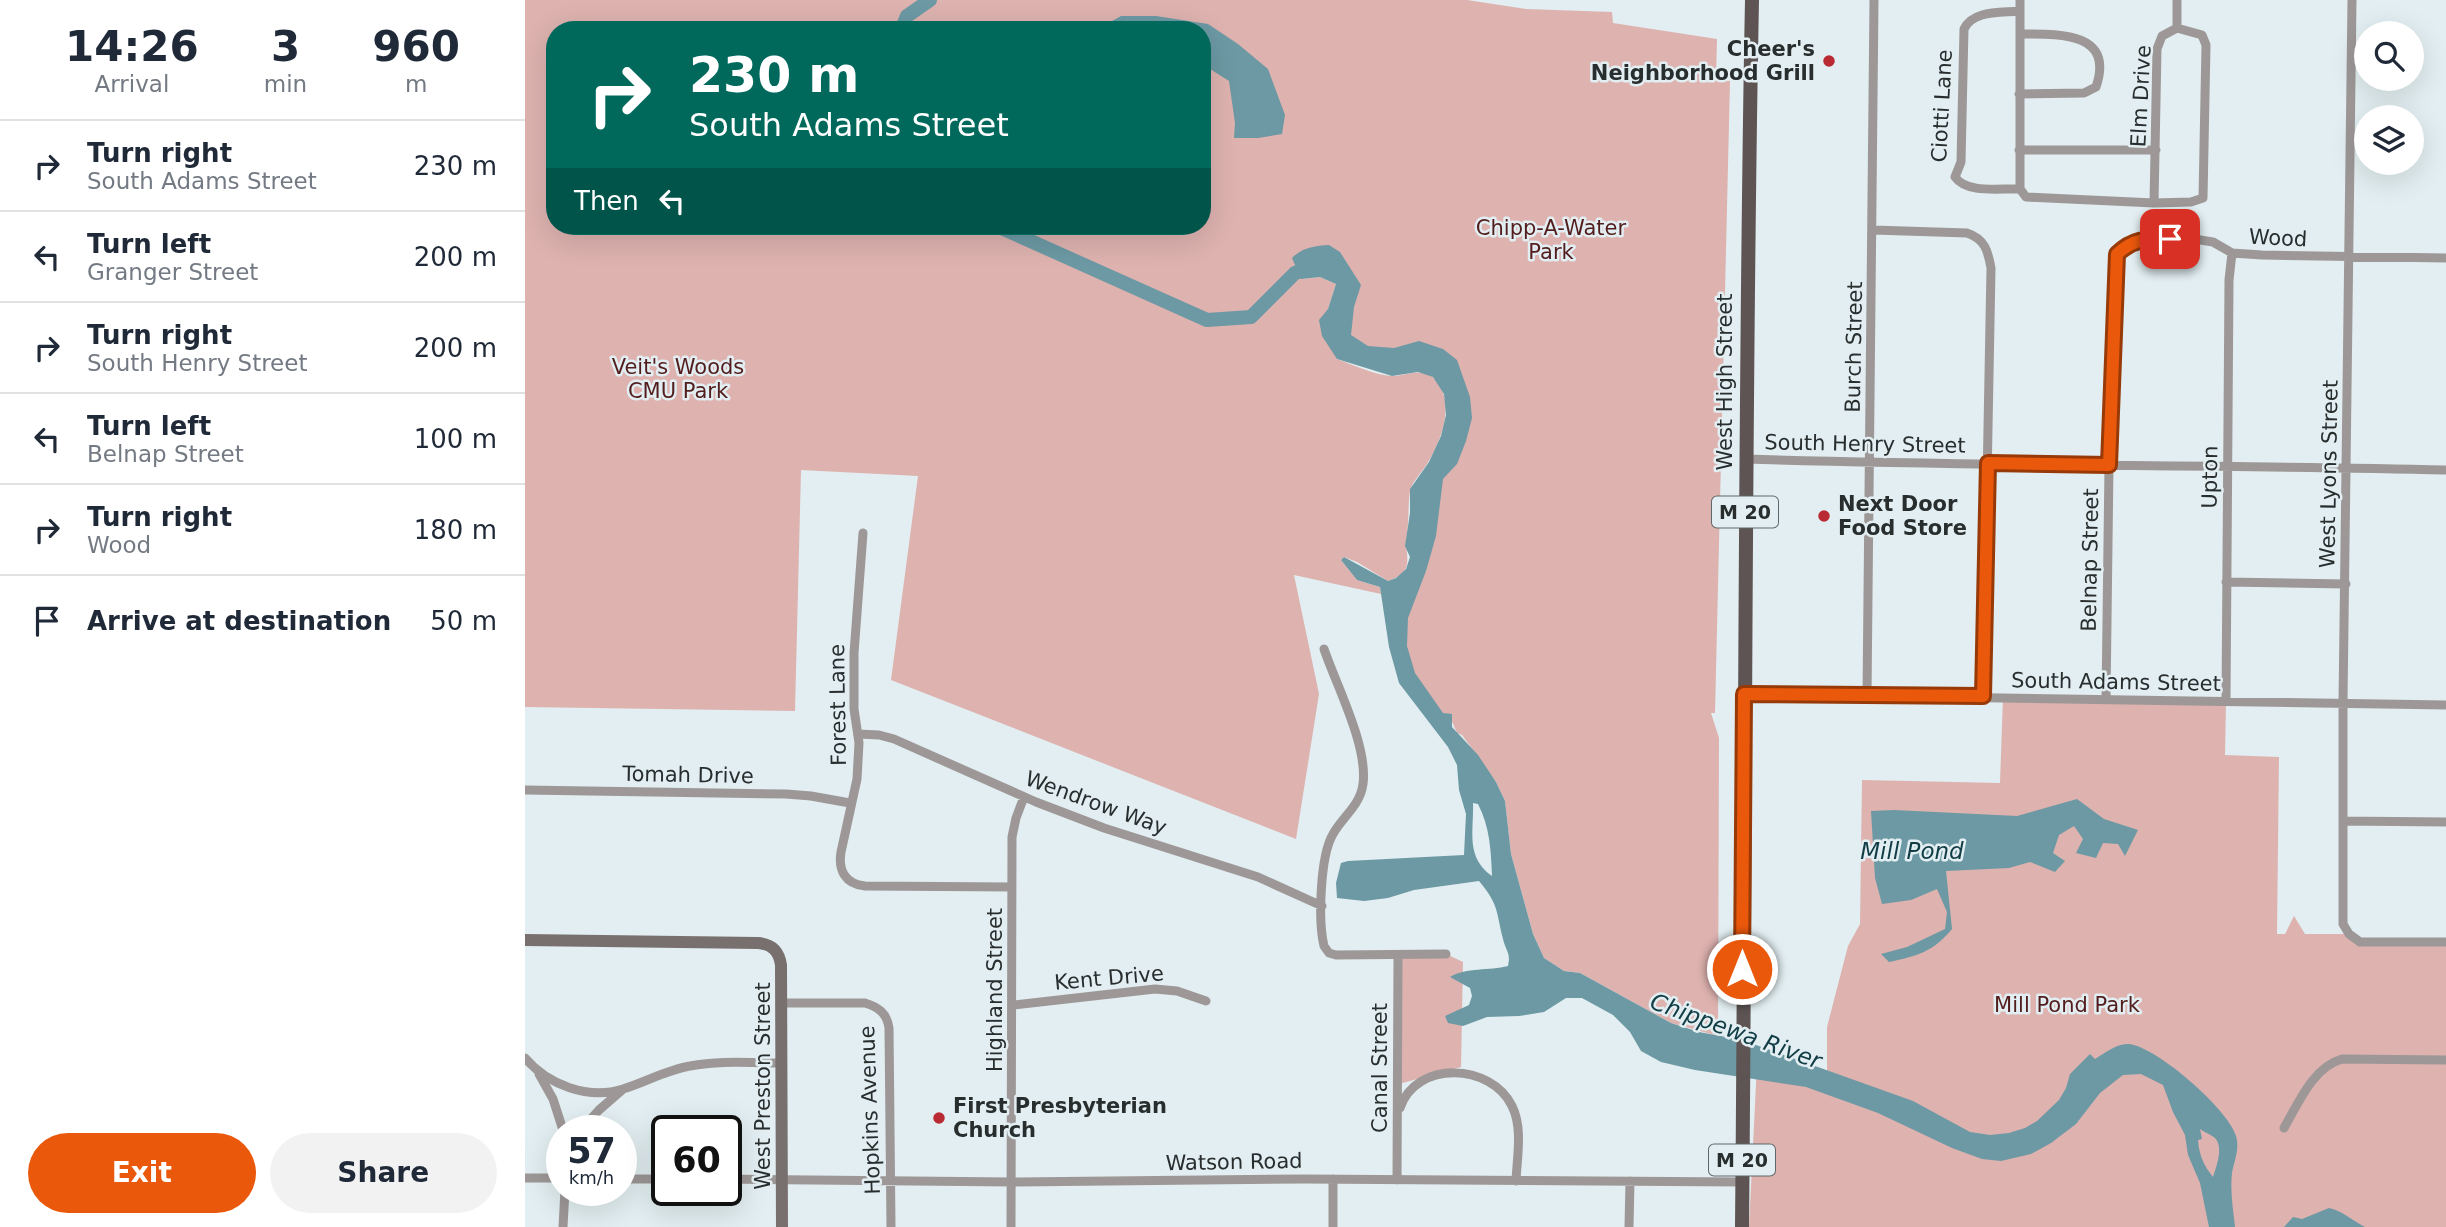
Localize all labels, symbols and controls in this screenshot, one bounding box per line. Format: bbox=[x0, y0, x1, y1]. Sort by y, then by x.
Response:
map controls bbox=[2354, 21, 2424, 175]
button: search bbox=[2354, 21, 2424, 91]
text: 14:26 bbox=[65, 22, 199, 71]
text: 3 bbox=[271, 22, 300, 71]
text: 960 bbox=[372, 22, 460, 71]
place label: Cheer's Neighborhood Grill bbox=[1591, 37, 1815, 85]
street label: Elm Drive bbox=[2126, 44, 2156, 148]
text: 230 m bbox=[689, 47, 859, 104]
icon: right bbox=[574, 49, 665, 140]
street label: Ciotti Lane bbox=[1927, 49, 1957, 163]
marker: Cheer's Neighborhood Grill bbox=[1821, 53, 1837, 69]
text: Arrival bbox=[95, 71, 169, 97]
text: min bbox=[264, 71, 307, 97]
text: m bbox=[405, 71, 427, 97]
button: layers bbox=[2354, 105, 2424, 175]
text: South Adams Street bbox=[689, 106, 1009, 144]
text: Turn right bbox=[87, 138, 232, 168]
icon: right bbox=[28, 147, 66, 185]
text: 230 m bbox=[414, 151, 497, 181]
text: South Adams Street bbox=[87, 168, 317, 194]
icon: left bbox=[653, 182, 691, 220]
text: Then bbox=[574, 186, 639, 216]
pin bbox=[2140, 209, 2200, 269]
park label: Chipp-A-Water Park bbox=[1476, 216, 1627, 264]
icon: arrive bbox=[2151, 220, 2189, 258]
street label: Wood bbox=[2248, 224, 2308, 252]
text: Turn left bbox=[87, 229, 211, 259]
icon: left bbox=[28, 238, 66, 276]
text: 200 m bbox=[414, 242, 497, 272]
text: Granger Street bbox=[87, 259, 258, 285]
street label: Burch Street bbox=[1841, 281, 1867, 413]
street label: West High Street bbox=[1713, 293, 1737, 471]
text: Turn right bbox=[87, 320, 232, 350]
icon: right bbox=[28, 329, 66, 367]
text: 200 m bbox=[414, 333, 497, 363]
text: South Henry Street bbox=[87, 350, 307, 376]
park label: Veit's Woods CMU Park bbox=[612, 355, 744, 403]
street label: West Lyons Street bbox=[2315, 380, 2343, 568]
text: Turn left bbox=[87, 411, 211, 441]
icon: left bbox=[28, 420, 66, 458]
text: 100 m bbox=[414, 424, 497, 454]
street label: South Henry Street bbox=[1764, 430, 1966, 458]
text: Belnap Street bbox=[87, 441, 244, 467]
street label: Upton bbox=[2197, 445, 2223, 509]
street label: Belnap Street bbox=[2077, 488, 2103, 632]
place label: Next Door Food Store bbox=[1838, 492, 1967, 540]
road number: M 20 bbox=[1712, 496, 1778, 527]
text: Turn right bbox=[87, 502, 232, 532]
marker: Next Door Food Store bbox=[1816, 508, 1832, 524]
icon: right bbox=[28, 511, 66, 549]
text: 180 m bbox=[414, 515, 497, 545]
text: Wood bbox=[87, 532, 151, 558]
icon: arrive bbox=[28, 602, 66, 640]
text: Arrive at destination bbox=[87, 606, 391, 636]
text: 50 m bbox=[430, 606, 497, 636]
street label: Forest Lane bbox=[825, 644, 851, 766]
street label: South Adams Street bbox=[2011, 668, 2221, 696]
street label: Tomah Drive bbox=[621, 762, 754, 788]
street label: Wendrow Way bbox=[1022, 766, 1170, 840]
water label: Mill Pond bbox=[1860, 838, 1964, 864]
street label: Highland Street bbox=[983, 908, 1007, 1072]
position arrow bbox=[1705, 932, 1779, 1006]
street label: Kent Drive bbox=[1053, 961, 1165, 995]
street label: West Preston Street bbox=[751, 982, 775, 1190]
water label: Chippewa River bbox=[1647, 988, 1827, 1075]
park label: Mill Pond Park bbox=[1994, 993, 2141, 1017]
street label: Canal Street bbox=[1368, 1003, 1392, 1133]
street label: Hopkins Avenue bbox=[855, 1025, 885, 1195]
place label: First Presbyterian Church bbox=[953, 1094, 1167, 1142]
marker: First Presbyterian Church bbox=[931, 1110, 947, 1126]
speed limit sign: 60 bbox=[651, 1115, 742, 1206]
text: 57 bbox=[567, 1131, 616, 1171]
button: Exit bbox=[28, 1133, 256, 1213]
button: Share bbox=[270, 1133, 497, 1213]
road number: M 20 bbox=[1709, 1144, 1775, 1176]
street label: Watson Road bbox=[1165, 1149, 1303, 1175]
text: km/h bbox=[569, 1167, 614, 1188]

